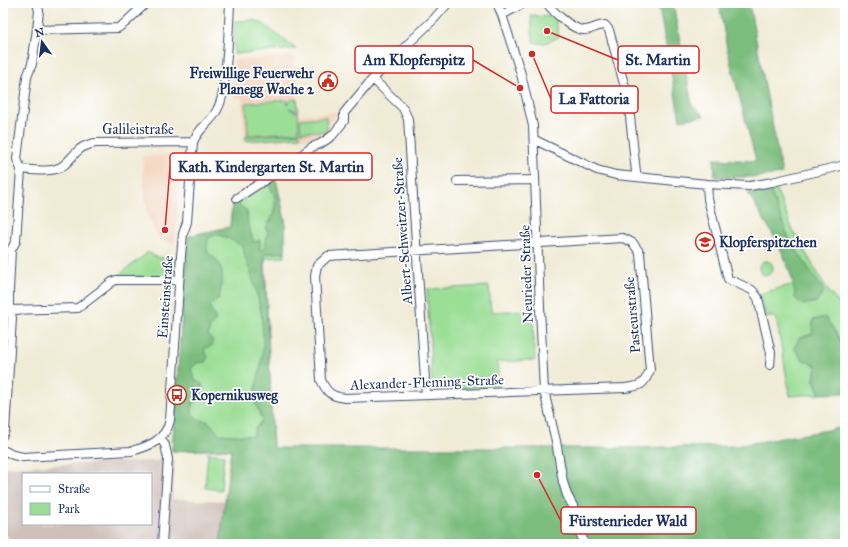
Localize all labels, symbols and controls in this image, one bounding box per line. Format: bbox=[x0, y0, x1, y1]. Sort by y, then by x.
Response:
north arrow bbox=[22, 22, 62, 62]
text: N bbox=[34, 25, 46, 40]
callout: Am Klopferspitz bbox=[355, 46, 473, 73]
callout: St. Martin bbox=[618, 46, 699, 73]
text: Am Klopferspitz bbox=[362, 51, 465, 70]
text: St. Martin bbox=[625, 51, 692, 69]
place label: Freiwillige Feuerwehr Planegg Wache 2 bbox=[190, 65, 315, 99]
public building icon: Freiwillige Feuerwehr Planegg Wache 2 bbox=[317, 70, 339, 92]
callout: La Fattoria bbox=[551, 86, 638, 113]
text: La Fattoria bbox=[559, 90, 630, 108]
street label: Galileistraße bbox=[102, 121, 174, 138]
callout: Kath. Kindergarten St. Martin bbox=[170, 153, 372, 180]
street label: Albert-Schweitzer-Straße bbox=[389, 157, 416, 306]
text: Kath. Kindergarten St. Martin bbox=[178, 158, 365, 177]
street label: Neurieder Straße bbox=[516, 224, 537, 323]
school or university icon: Klopferspitzchen bbox=[694, 231, 716, 253]
place label: Klopferspitzchen bbox=[719, 234, 817, 252]
street label: Einsteinstraße bbox=[154, 255, 177, 339]
street label: Pasteurstraße bbox=[621, 276, 644, 354]
street label: Alexander-Fleming-Straße bbox=[349, 371, 504, 394]
bus stop icon: Kopernikusweg bbox=[166, 384, 188, 406]
place label: Kopernikusweg bbox=[191, 387, 278, 405]
legend bbox=[22, 473, 152, 525]
text: Straße bbox=[58, 482, 90, 496]
text: Park bbox=[58, 502, 80, 516]
callout: Fürstenrieder Wald bbox=[561, 507, 696, 534]
text: Fürstenrieder Wald bbox=[569, 512, 688, 530]

